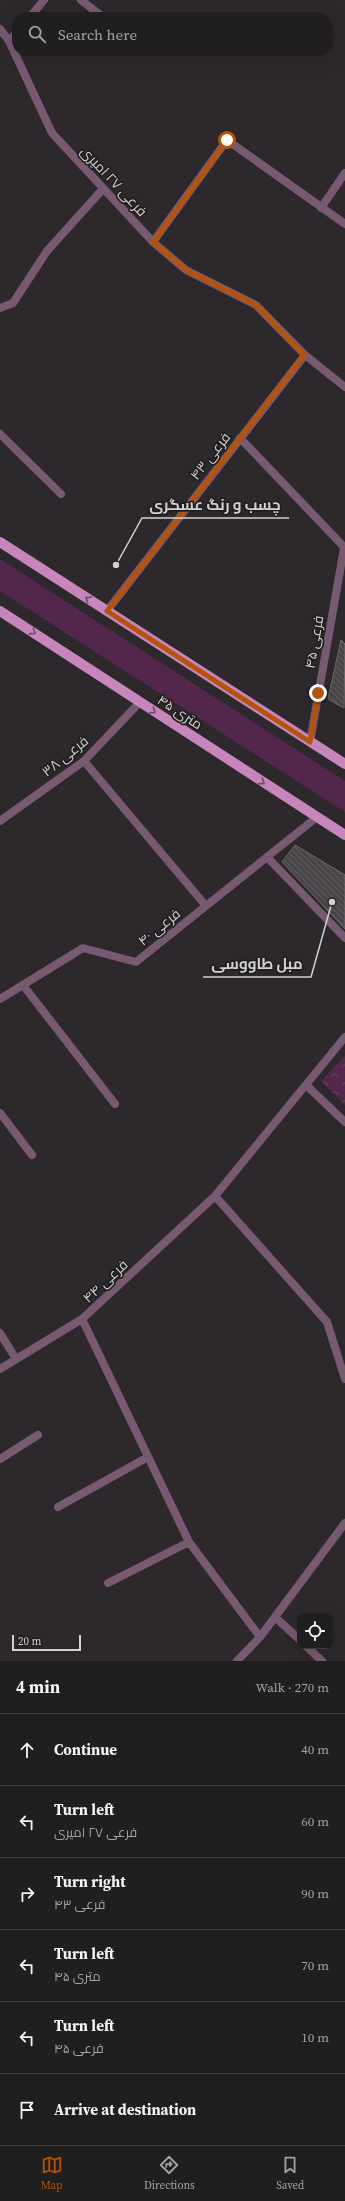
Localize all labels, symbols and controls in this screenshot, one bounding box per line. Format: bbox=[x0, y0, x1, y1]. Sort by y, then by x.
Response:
search box bbox=[12, 12, 333, 56]
icon: search bbox=[26, 23, 48, 45]
text: Search here bbox=[58, 24, 137, 45]
route start bbox=[218, 131, 236, 149]
street label: فرعی ۲۷ امیری bbox=[76, 141, 152, 221]
street label: فرعی ۴۳ bbox=[185, 428, 235, 484]
callout: چسب و رنگ عسگری bbox=[142, 491, 289, 518]
text: چسب و رنگ عسگری bbox=[149, 494, 281, 516]
one-way arrow bbox=[86, 597, 93, 604]
street label: فرعی ۴۵ bbox=[300, 614, 328, 670]
one-way arrow bbox=[29, 628, 36, 635]
route end bbox=[309, 684, 327, 702]
street label: ۴۵ متری bbox=[154, 690, 206, 734]
one-way arrow bbox=[149, 706, 156, 713]
street label: فرعی ۳۸ bbox=[37, 731, 93, 781]
one-way arrow bbox=[258, 777, 265, 784]
street label: فرعی ۴۰ bbox=[134, 904, 184, 950]
callout: مبل طاووسی bbox=[203, 950, 311, 977]
text: مبل طاووسی bbox=[211, 953, 303, 974]
street label: فرعی ۴۴ bbox=[78, 1255, 132, 1307]
map controls bbox=[297, 1613, 333, 1649]
button: locate bbox=[297, 1613, 333, 1649]
scale bar bbox=[12, 1633, 81, 1652]
text: 20 m bbox=[18, 1634, 41, 1649]
text: 4 min bbox=[16, 1675, 60, 1699]
text: Walk · 270 m bbox=[256, 1679, 329, 1696]
icon: ahead bbox=[16, 1739, 38, 1761]
text: Continue bbox=[54, 1739, 117, 1760]
text: 40 m bbox=[301, 1741, 329, 1758]
text: Turn left bbox=[54, 1799, 114, 1820]
icon: left bbox=[16, 1811, 38, 1833]
text: 60 m bbox=[301, 1813, 329, 1830]
text: فرعی ۲۷ امیری bbox=[54, 1824, 137, 1841]
text: Turn right bbox=[54, 1871, 126, 1892]
icon: right bbox=[16, 1883, 38, 1905]
text: 90 m bbox=[301, 1885, 329, 1902]
text: فرعی ۴۳ bbox=[54, 1896, 105, 1913]
text: Turn left bbox=[54, 1943, 114, 1964]
icon: left bbox=[16, 1955, 38, 1977]
text: 70 m bbox=[301, 1957, 329, 1974]
text: ۴۵ متری bbox=[54, 1968, 100, 1985]
text: Turn left bbox=[54, 2015, 114, 2036]
icon: left bbox=[16, 2027, 38, 2049]
text: 10 m bbox=[301, 2029, 329, 2046]
text: فرعی ۴۵ bbox=[54, 2040, 104, 2057]
icon: arrive bbox=[16, 2099, 38, 2121]
text: Arrive at destination bbox=[54, 2099, 196, 2120]
tab: Map bbox=[41, 2154, 63, 2193]
tab: Directions bbox=[144, 2154, 195, 2193]
tab: Saved bbox=[276, 2154, 304, 2193]

